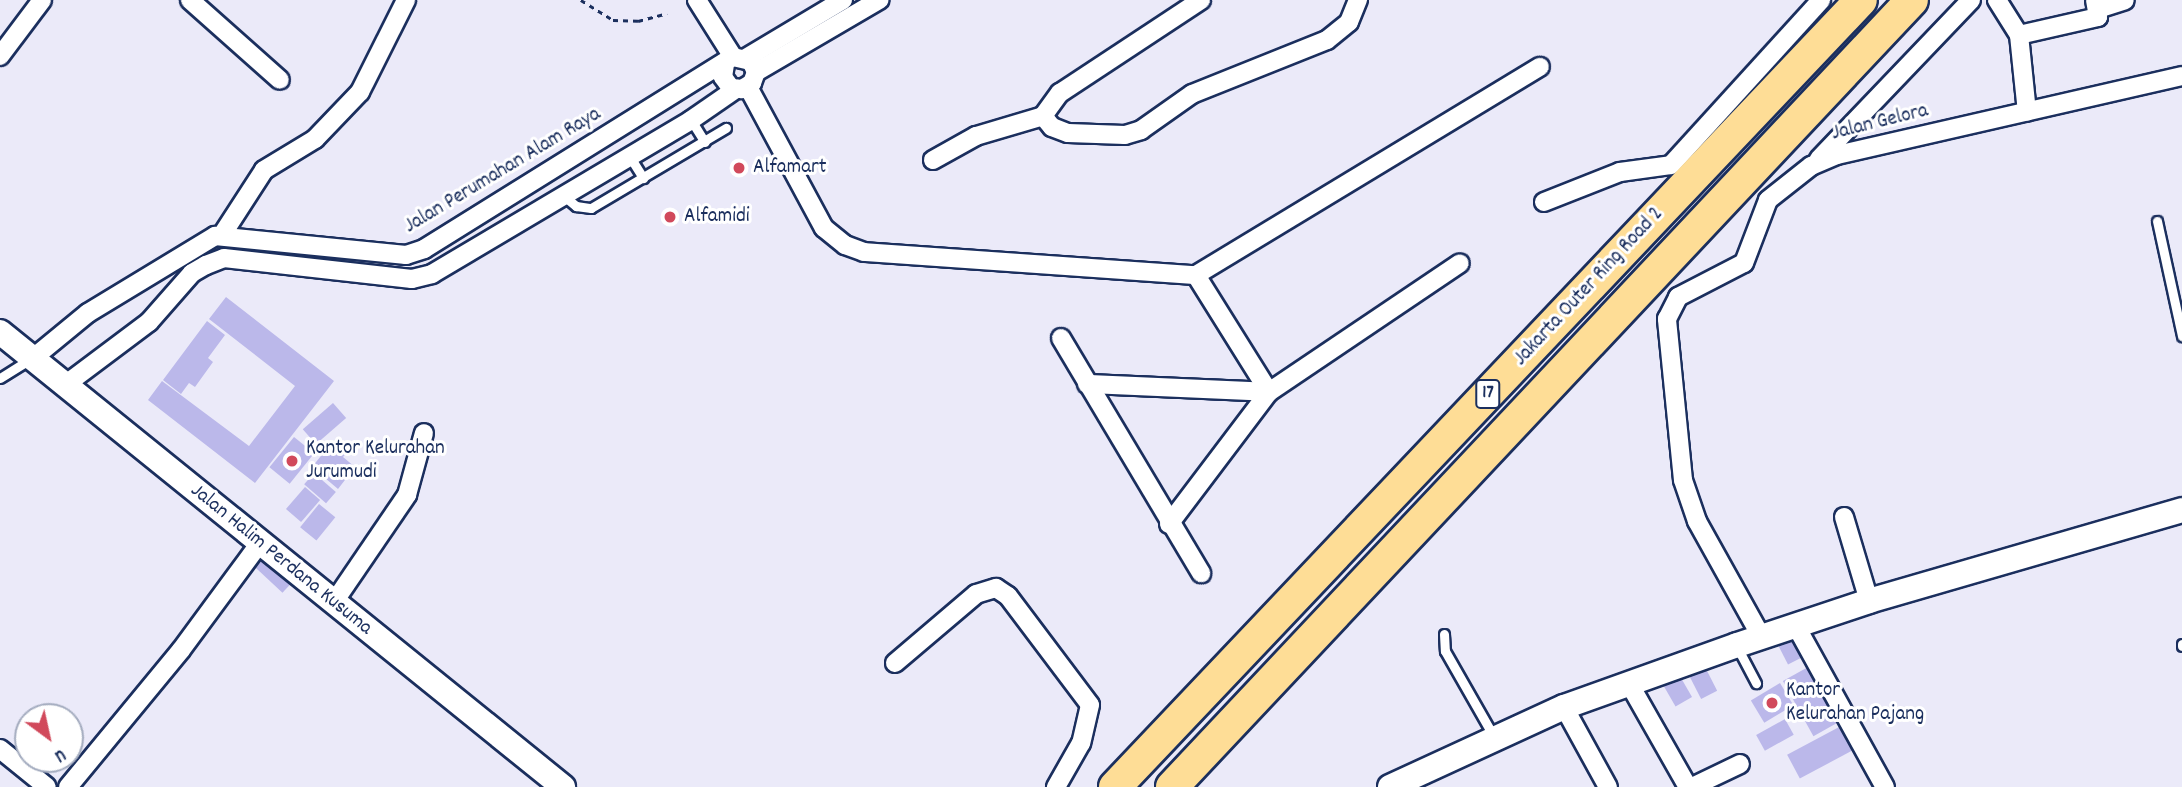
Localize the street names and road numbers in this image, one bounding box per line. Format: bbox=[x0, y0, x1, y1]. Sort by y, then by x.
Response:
street label: Jalan Gelora bbox=[1829, 99, 1931, 147]
street label: Jalan Perumahan Alam Raya bbox=[400, 102, 606, 240]
street label: Jakarta Outer Ring Road 2 bbox=[1509, 202, 1669, 372]
road number: 17 bbox=[1474, 378, 1502, 410]
street label: Jalan Halim Perdana Kusuma bbox=[185, 479, 377, 641]

